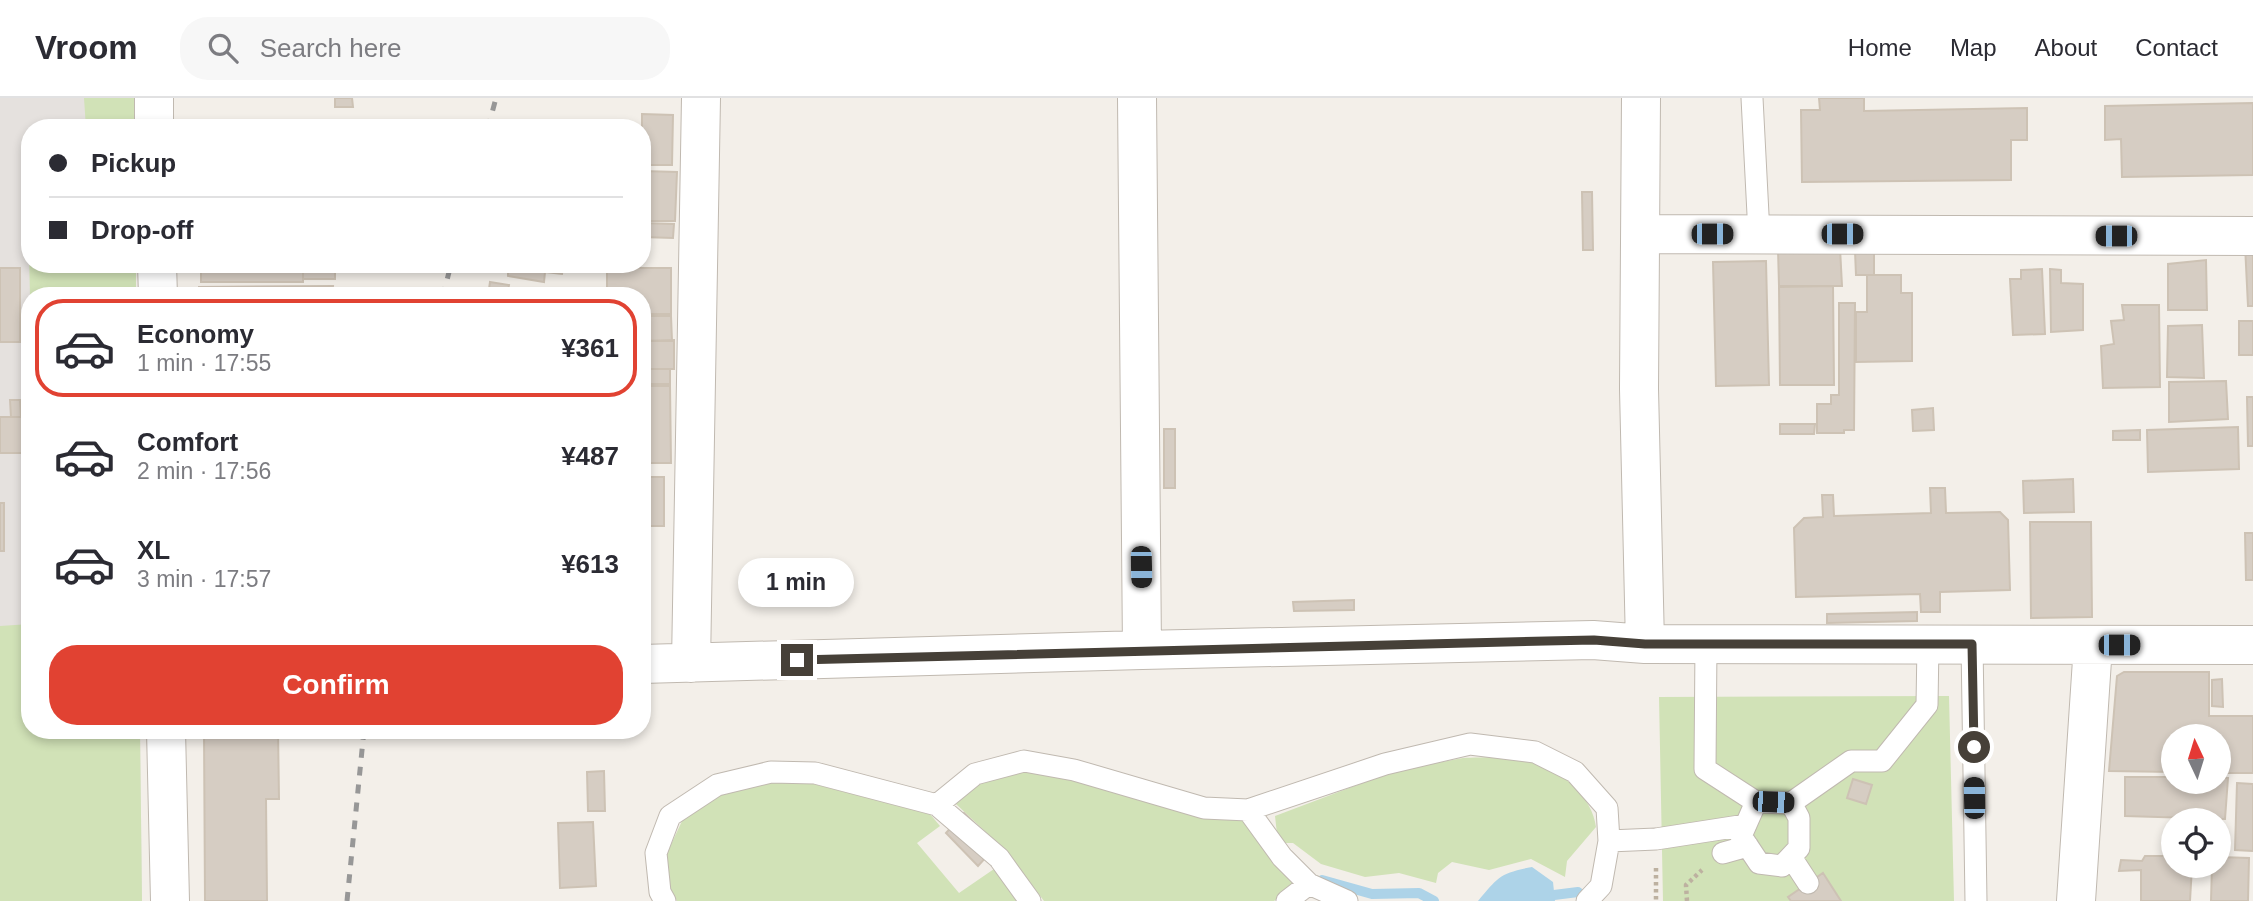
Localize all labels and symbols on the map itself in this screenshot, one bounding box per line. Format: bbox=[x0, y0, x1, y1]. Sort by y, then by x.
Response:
car bbox=[1692, 224, 1734, 245]
car bbox=[1822, 224, 1864, 245]
car bbox=[2096, 226, 2138, 247]
car bbox=[1131, 546, 1152, 588]
callout: 1 min bbox=[739, 559, 855, 608]
car bbox=[2099, 635, 2141, 656]
route end bbox=[781, 644, 813, 676]
north arrow bbox=[2161, 724, 2231, 794]
route start bbox=[1958, 731, 1990, 763]
car bbox=[1964, 777, 1985, 819]
car bbox=[1752, 791, 1795, 813]

